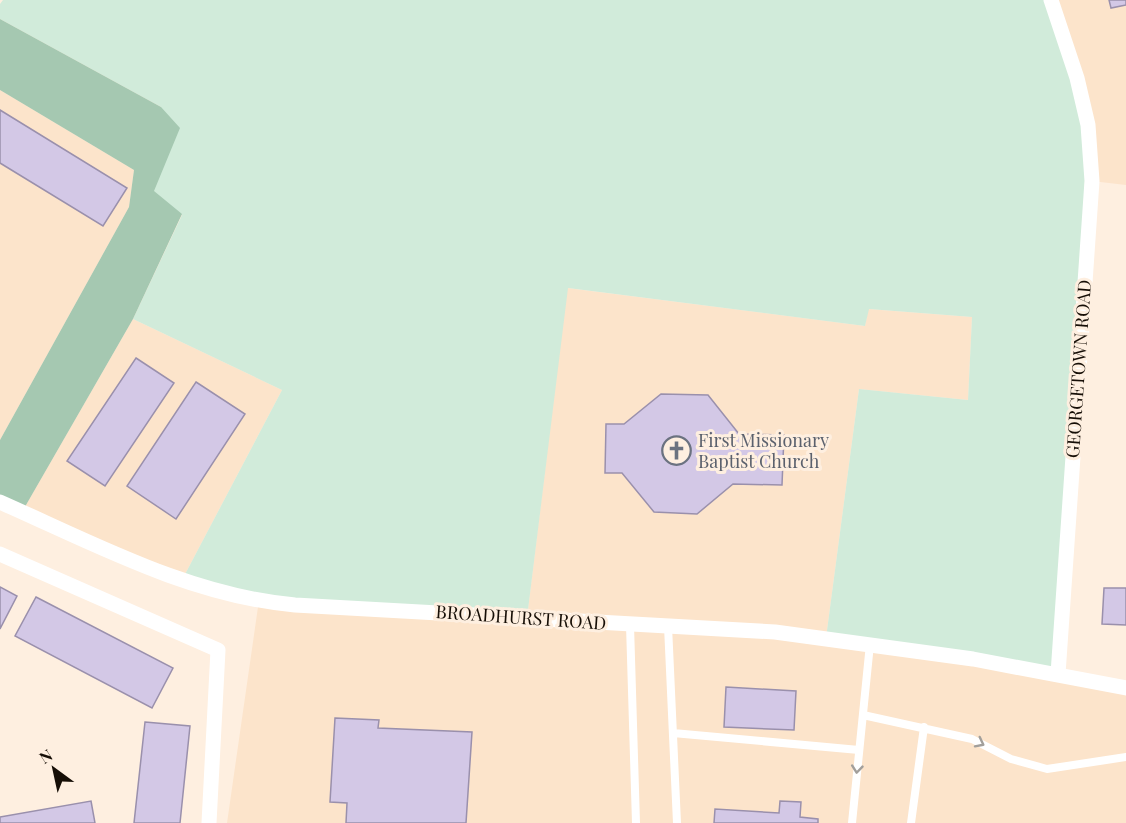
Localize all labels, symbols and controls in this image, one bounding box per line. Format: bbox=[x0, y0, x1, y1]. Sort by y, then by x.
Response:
street label: GEORGETOWN ROAD bbox=[1060, 279, 1096, 459]
place label: First Missionary Baptist Church bbox=[698, 428, 829, 473]
church icon: First Missionary Baptist Church bbox=[661, 435, 693, 467]
street label: BROADHURST ROAD bbox=[435, 599, 607, 635]
one-way arrow bbox=[973, 736, 984, 747]
north arrow bbox=[24, 739, 84, 799]
text: N bbox=[35, 744, 56, 768]
one-way arrow bbox=[851, 764, 864, 774]

